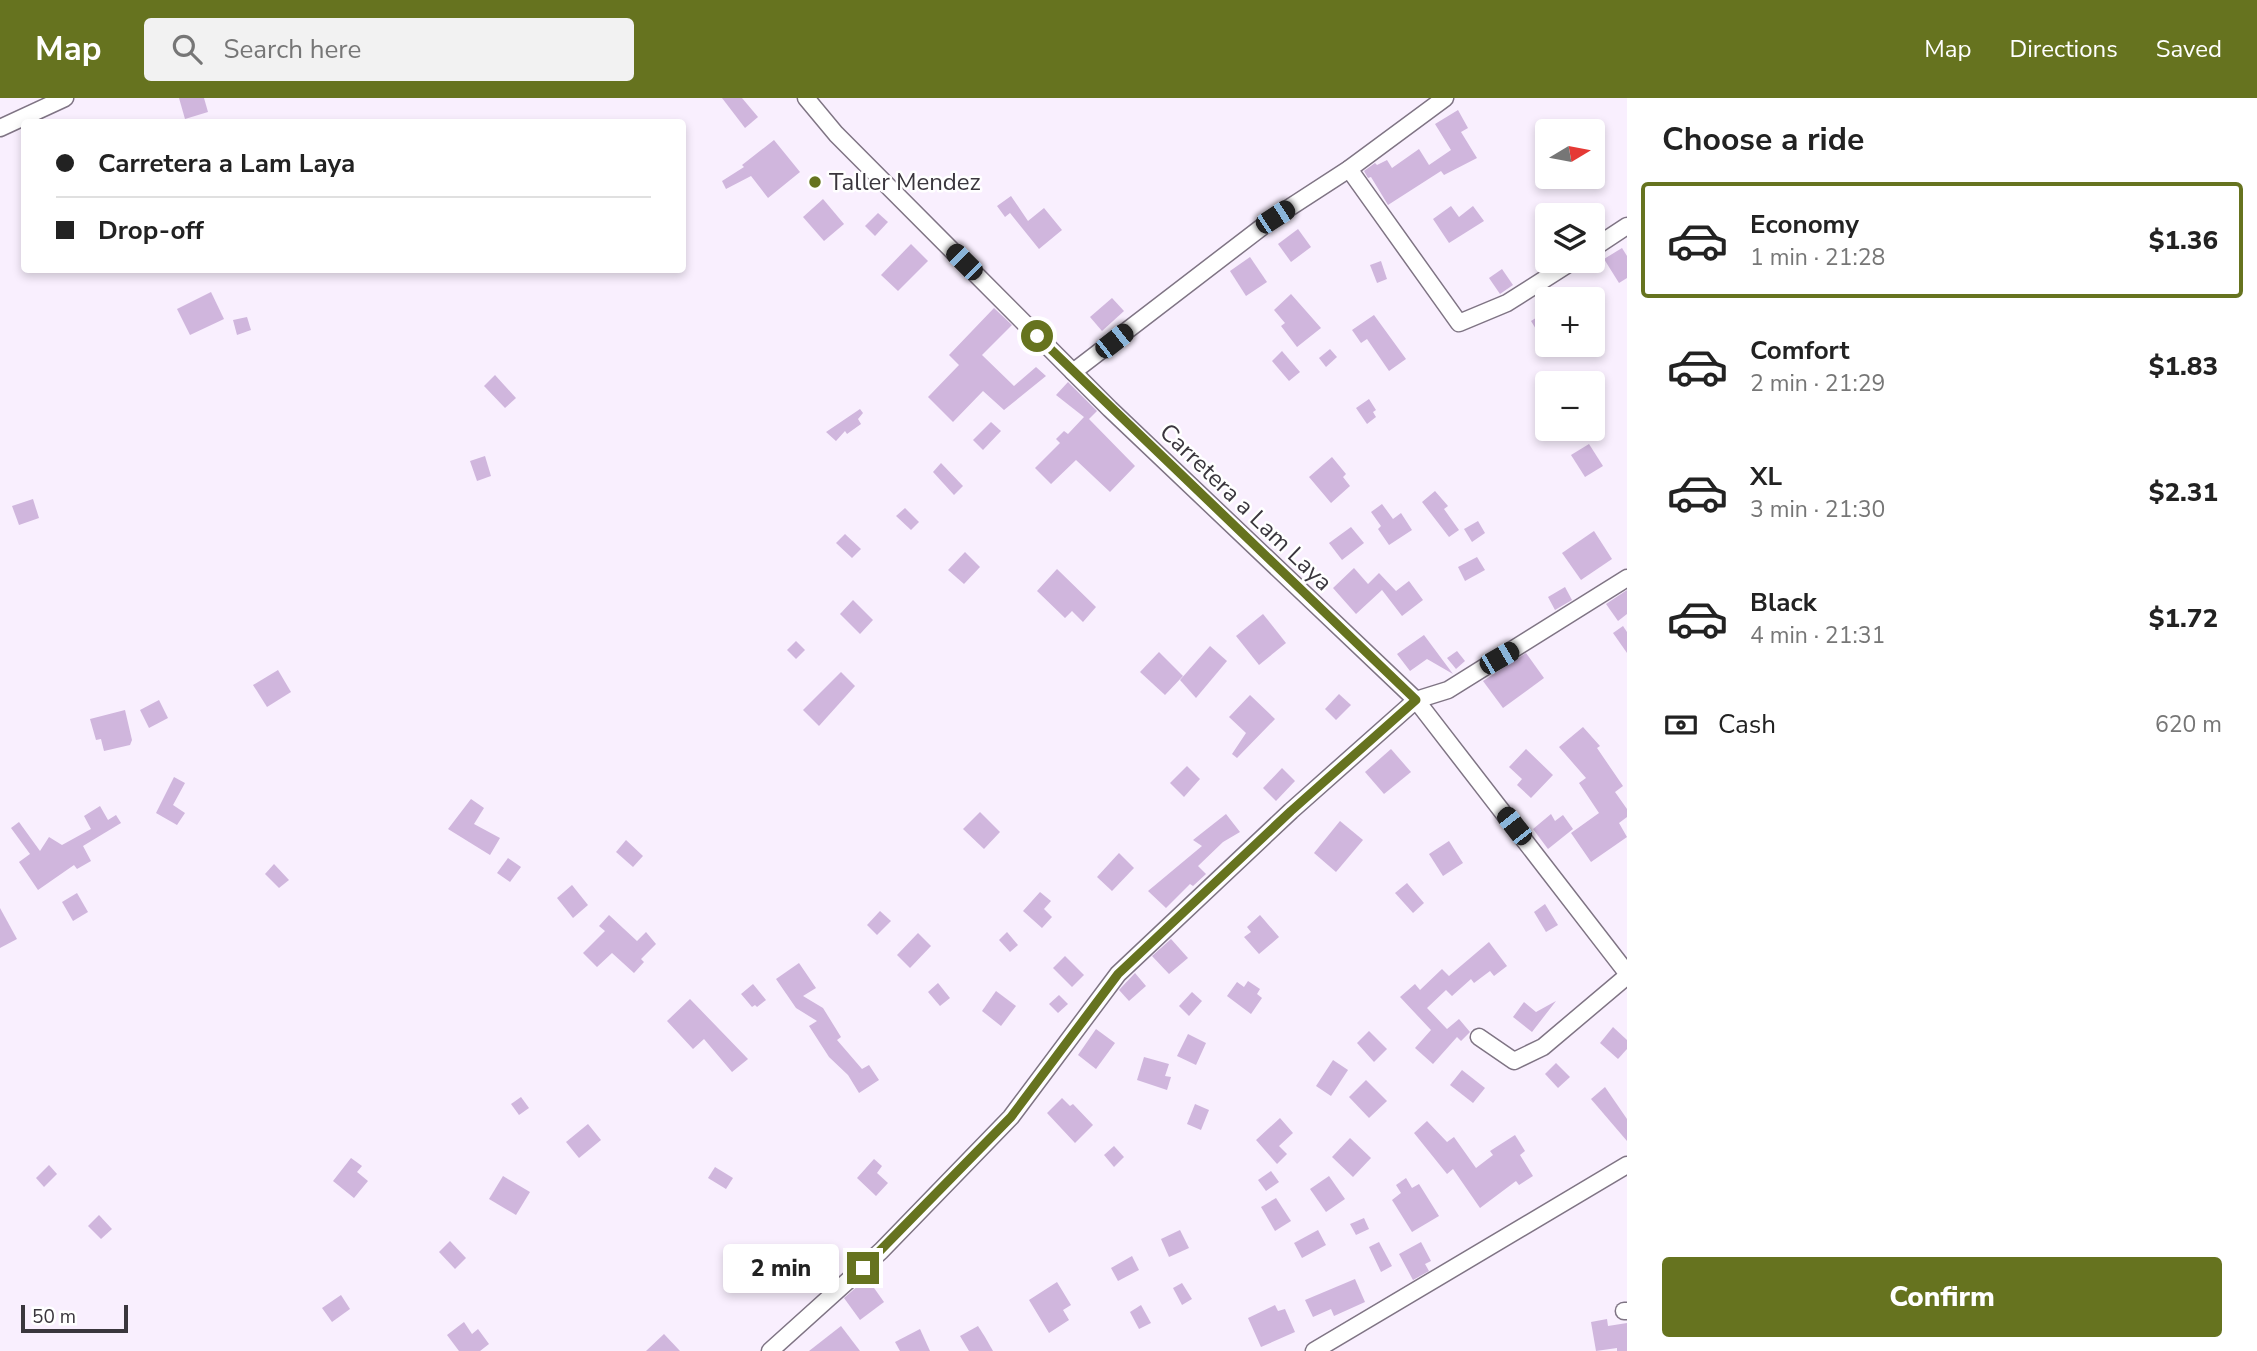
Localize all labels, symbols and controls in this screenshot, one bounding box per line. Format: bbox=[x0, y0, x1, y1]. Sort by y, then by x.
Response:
search box bbox=[144, 18, 634, 81]
text: Map bbox=[35, 27, 102, 72]
icon: search bbox=[168, 30, 206, 68]
text: Search here bbox=[224, 32, 361, 67]
text: Map bbox=[1924, 33, 1971, 65]
text: Directions bbox=[2009, 33, 2118, 65]
text: Saved bbox=[2156, 33, 2222, 65]
text: Choose a ride bbox=[1662, 118, 1864, 161]
north arrow bbox=[1535, 119, 1605, 189]
map controls bbox=[1535, 119, 1605, 441]
text: Carretera a Lam Laya bbox=[98, 146, 355, 181]
place label: Taller Mendez bbox=[829, 166, 981, 198]
marker: Taller Mendez bbox=[807, 174, 823, 190]
car bbox=[1252, 197, 1299, 237]
button: layers bbox=[1535, 203, 1605, 273]
text: Economy bbox=[1750, 207, 1859, 242]
icon: car bbox=[1666, 209, 1729, 272]
text: Drop-off bbox=[98, 213, 204, 248]
text: $1.36 bbox=[2149, 223, 2218, 258]
car bbox=[942, 240, 987, 284]
text: 1 min · 21:28 bbox=[1750, 242, 1885, 273]
button: + bbox=[1535, 287, 1605, 357]
route start bbox=[1021, 320, 1053, 352]
car bbox=[1091, 320, 1138, 362]
text: Comfort bbox=[1750, 333, 1850, 368]
icon: car bbox=[1666, 335, 1729, 398]
text: $1.83 bbox=[2149, 349, 2218, 384]
text: 2 min · 21:29 bbox=[1750, 368, 1885, 399]
button: − bbox=[1535, 371, 1605, 441]
street label: Carretera a Lam Laya bbox=[1153, 416, 1339, 598]
text: XL bbox=[1750, 459, 1782, 494]
icon: car bbox=[1666, 461, 1729, 524]
text: $2.31 bbox=[2149, 475, 2218, 510]
text: 3 min · 21:30 bbox=[1750, 494, 1885, 525]
text: Black bbox=[1750, 585, 1817, 620]
icon: car bbox=[1666, 587, 1729, 650]
text: $1.72 bbox=[2149, 601, 2218, 636]
text: 4 min · 21:31 bbox=[1750, 620, 1885, 651]
car bbox=[1476, 638, 1523, 678]
icon: cash bbox=[1662, 706, 1700, 744]
text: Cash bbox=[1718, 707, 1776, 742]
text: 620 m bbox=[2155, 709, 2222, 740]
car bbox=[1493, 803, 1536, 849]
callout: 2 min bbox=[723, 1244, 838, 1292]
route end bbox=[847, 1252, 879, 1284]
text: 2 min bbox=[751, 1253, 811, 1284]
button: Confirm bbox=[1662, 1257, 2222, 1337]
scale bar bbox=[21, 1302, 128, 1334]
text: 50 m bbox=[32, 1304, 76, 1330]

